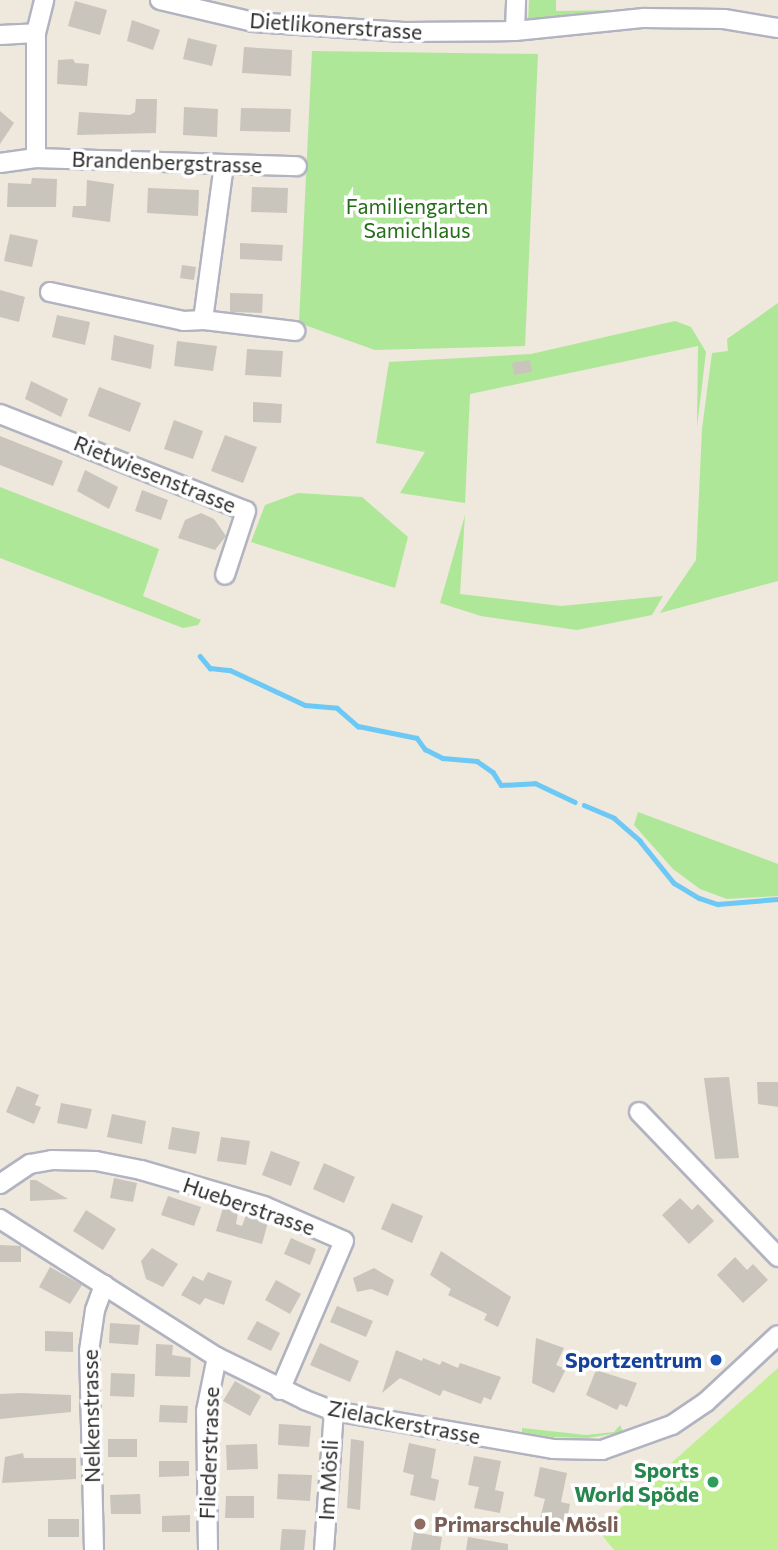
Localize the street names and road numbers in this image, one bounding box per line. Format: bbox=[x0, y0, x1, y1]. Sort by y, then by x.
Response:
street label: Dietlikonerstrasse bbox=[249, 7, 423, 45]
street label: Brandenbergstrasse bbox=[71, 146, 263, 178]
street label: Rietwiesenstrasse bbox=[70, 430, 240, 518]
street label: Hueberstrasse bbox=[180, 1172, 318, 1240]
street label: Nelkenstrasse bbox=[77, 1349, 105, 1483]
street label: Fliederstrasse bbox=[194, 1386, 224, 1520]
street label: Zielackerstrasse bbox=[326, 1395, 482, 1449]
street label: Im Mösli bbox=[313, 1439, 343, 1521]

